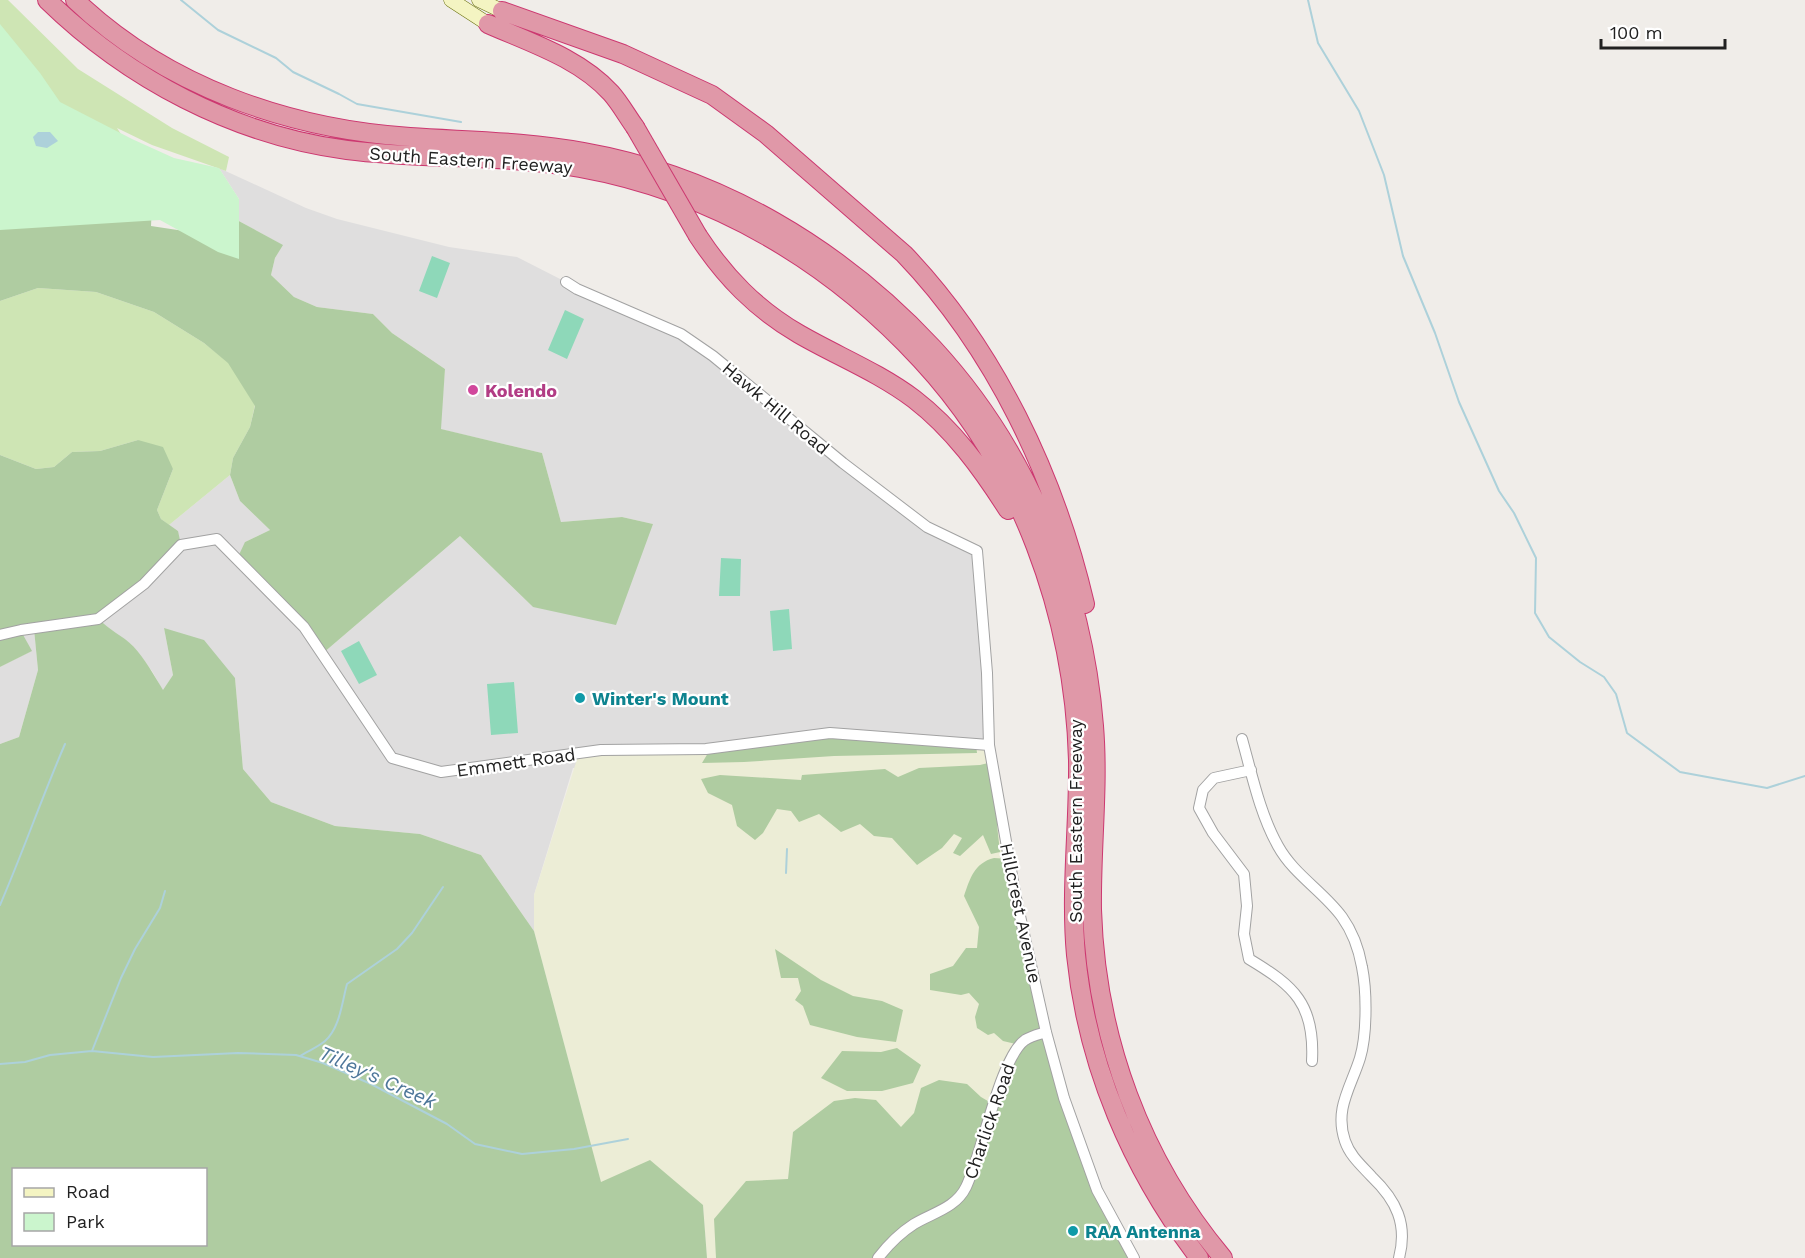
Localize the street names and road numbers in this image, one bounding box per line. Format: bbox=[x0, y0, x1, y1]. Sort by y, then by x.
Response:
street label: South Eastern Freeway bbox=[369, 142, 574, 178]
street label: Hawk Hill Road bbox=[718, 357, 834, 459]
street label: South Eastern Freeway bbox=[1065, 718, 1086, 923]
street label: Emmett Road bbox=[455, 743, 577, 781]
street label: Hillcrest Avenue bbox=[996, 841, 1046, 985]
street label: Charlick Road bbox=[959, 1060, 1019, 1182]

